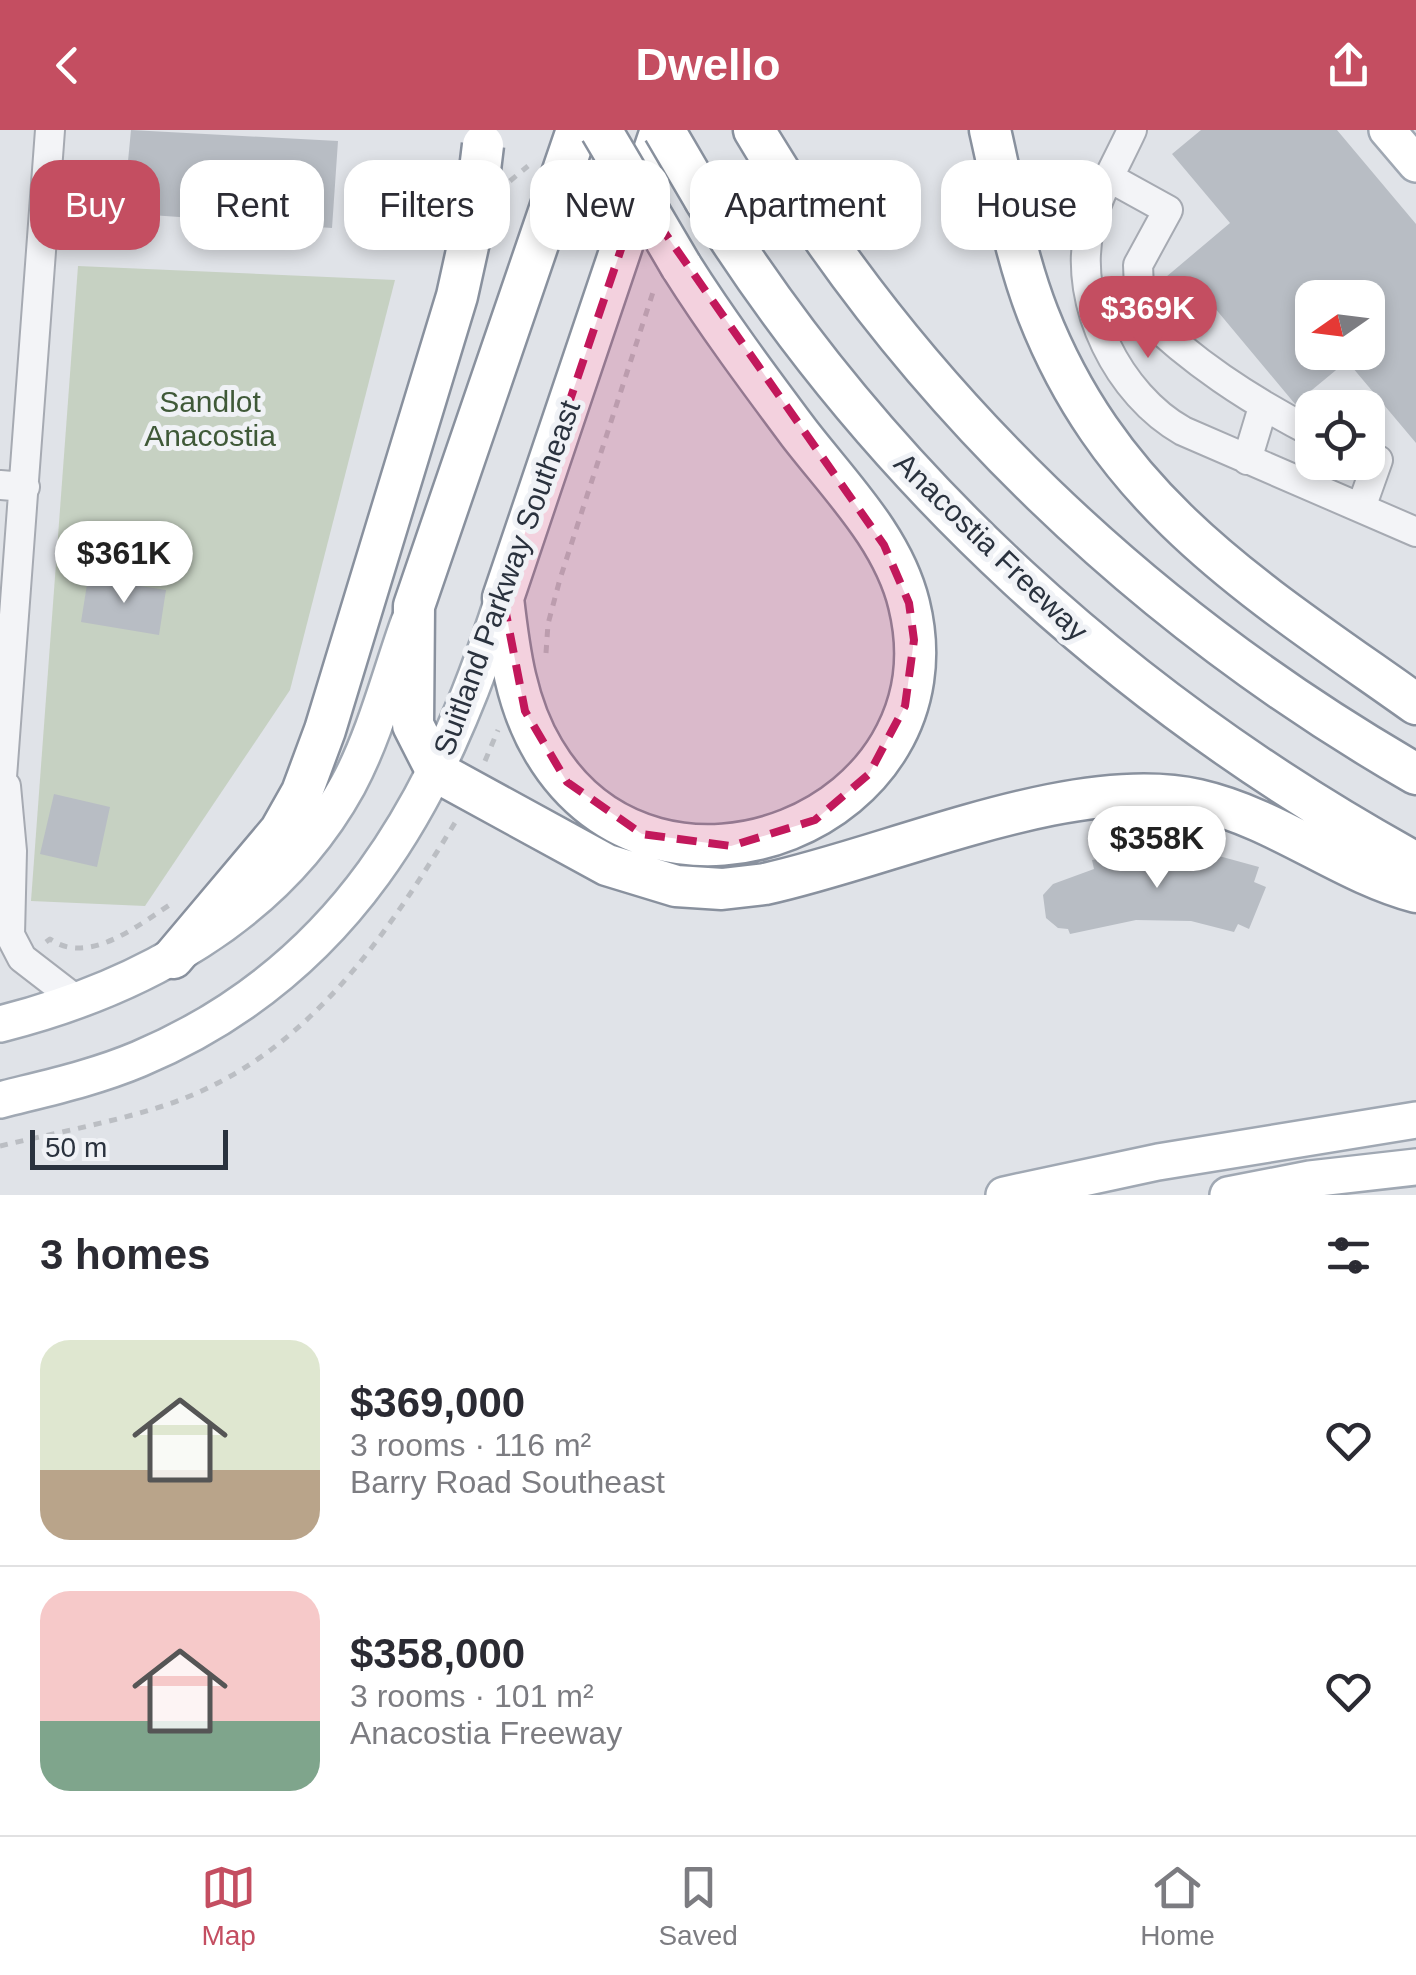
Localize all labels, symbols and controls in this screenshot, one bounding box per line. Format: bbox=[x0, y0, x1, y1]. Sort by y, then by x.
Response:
icon: back bbox=[40, 38, 95, 93]
icon: share bbox=[1321, 38, 1376, 93]
text: Dwello bbox=[635, 39, 781, 90]
chip: Buy bbox=[30, 160, 160, 250]
chip: Rent bbox=[180, 160, 324, 250]
chip: Filters bbox=[344, 160, 510, 250]
chip: New bbox=[530, 160, 670, 250]
chip: Apartment bbox=[690, 160, 921, 250]
chip: House bbox=[941, 160, 1112, 250]
pin: $369K bbox=[1078, 276, 1218, 361]
north arrow bbox=[1295, 280, 1385, 370]
map controls bbox=[1295, 280, 1385, 480]
text: $369K bbox=[1101, 290, 1195, 326]
park label: Sandlot Anacostia bbox=[144, 385, 276, 452]
button: locate bbox=[1295, 390, 1385, 480]
street label: Suitland Parkway Southeast bbox=[427, 395, 586, 760]
street label: Anacostia Freeway bbox=[888, 446, 1095, 647]
pin: $361K bbox=[54, 521, 194, 606]
text: $361K bbox=[77, 535, 171, 571]
pin: $358K bbox=[1087, 806, 1227, 891]
text: $358K bbox=[1110, 820, 1204, 856]
scale bar bbox=[30, 1125, 228, 1170]
text: 50 m bbox=[45, 1132, 107, 1163]
icon: filters bbox=[1321, 1228, 1376, 1283]
text: 3 homes bbox=[40, 1231, 210, 1278]
text: $369,000 bbox=[350, 1379, 525, 1426]
icon: home bbox=[120, 1380, 240, 1500]
icon: heart bbox=[1321, 1413, 1376, 1468]
text: 3 rooms · 116 m² bbox=[350, 1427, 591, 1463]
text: Barry Road Southeast bbox=[350, 1464, 665, 1500]
text: $358,000 bbox=[350, 1630, 525, 1677]
icon: home bbox=[120, 1631, 240, 1751]
icon: heart bbox=[1321, 1664, 1376, 1719]
text: 3 rooms · 101 m² bbox=[350, 1678, 594, 1714]
text: Anacostia Freeway bbox=[350, 1715, 622, 1751]
tab: Map bbox=[201, 1860, 256, 1952]
tab: Saved bbox=[658, 1860, 738, 1952]
tab: Home bbox=[1140, 1860, 1215, 1952]

